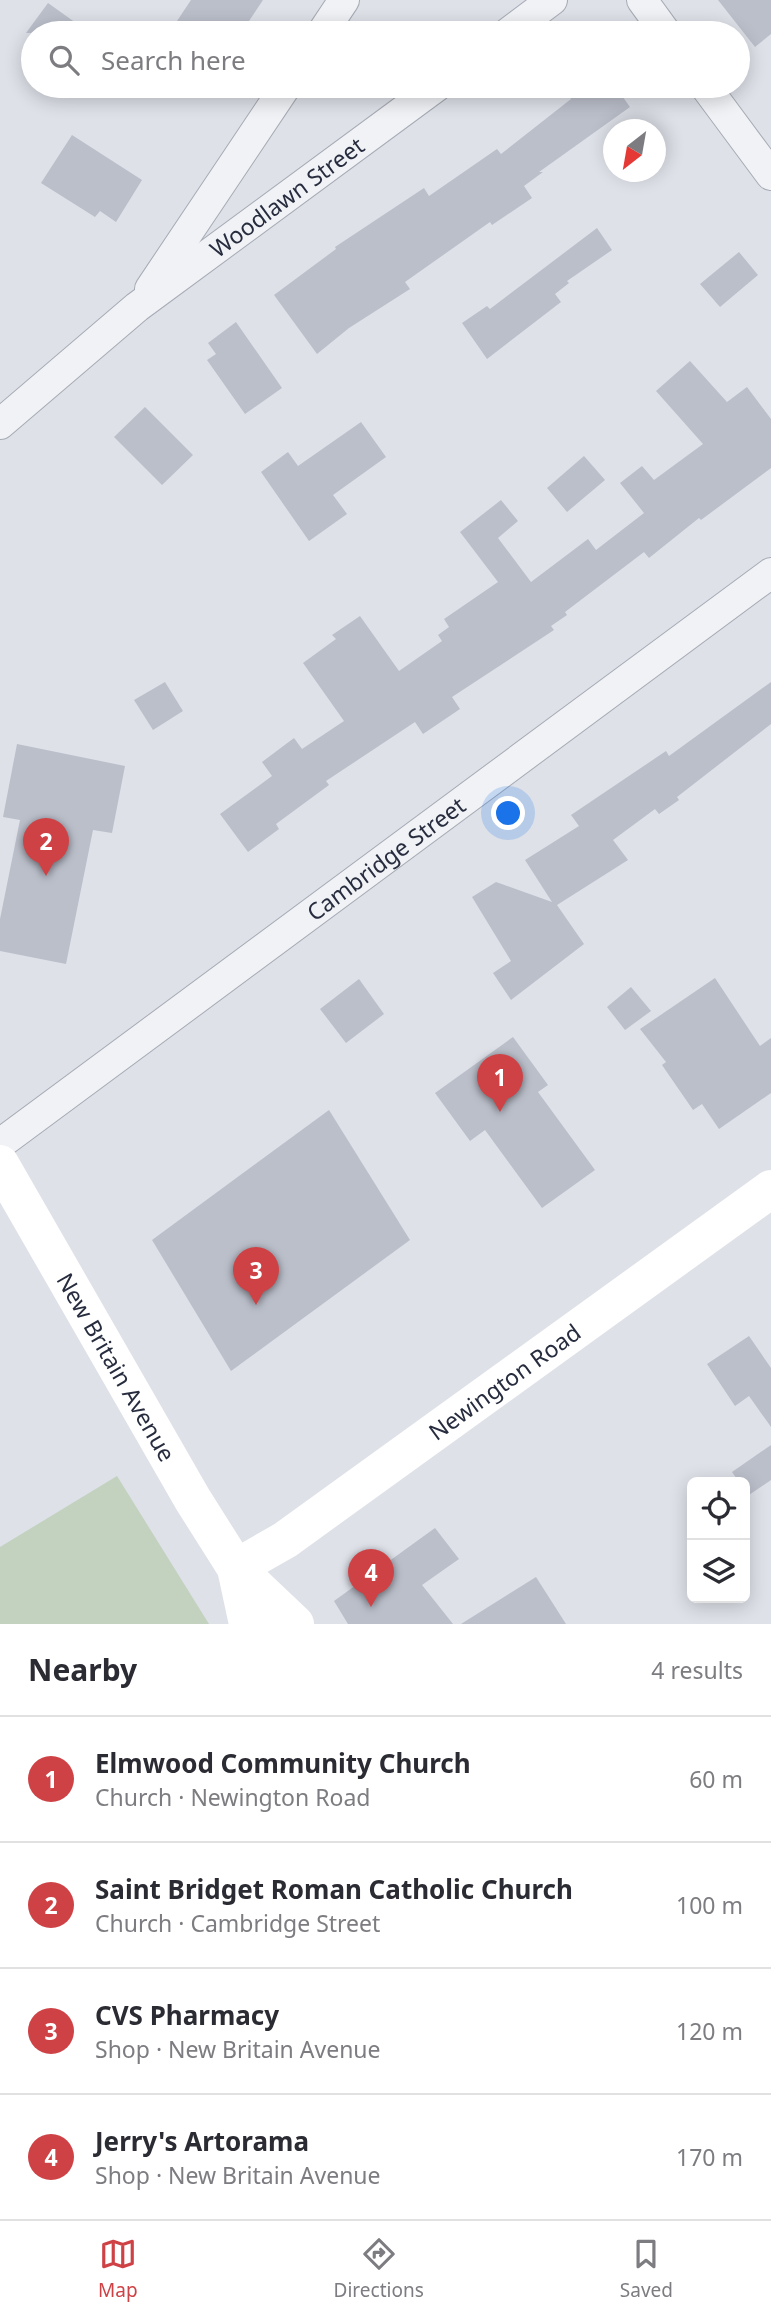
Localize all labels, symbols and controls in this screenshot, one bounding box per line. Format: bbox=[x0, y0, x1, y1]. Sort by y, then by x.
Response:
search box bbox=[21, 21, 750, 98]
icon: search bbox=[45, 41, 83, 79]
text: Search here bbox=[101, 42, 246, 78]
north arrow bbox=[603, 119, 666, 182]
street label: Woodlawn Street bbox=[203, 129, 370, 264]
street label: Cambridge Street bbox=[300, 789, 472, 928]
your location bbox=[491, 796, 525, 830]
pin: 2 bbox=[23, 818, 69, 876]
pin: 1 bbox=[477, 1054, 523, 1112]
pin: 3 bbox=[233, 1247, 279, 1305]
street label: New Britain Avenue bbox=[50, 1267, 183, 1467]
street label: Newington Road bbox=[422, 1316, 587, 1447]
map controls bbox=[687, 1477, 750, 1603]
button: locate bbox=[687, 1477, 750, 1540]
button: layers bbox=[687, 1540, 750, 1603]
pin: 4 bbox=[348, 1549, 394, 1607]
text: Nearby bbox=[28, 1649, 137, 1690]
text: 4 results bbox=[651, 1654, 743, 1686]
text: Elmwood Community Church bbox=[95, 1745, 471, 1781]
text: 1 bbox=[44, 1763, 58, 1795]
text: 60 m bbox=[689, 1763, 743, 1795]
text: Church · Newington Road bbox=[95, 1781, 370, 1813]
text: Saint Bridget Roman Catholic Church bbox=[95, 1871, 573, 1907]
text: 2 bbox=[44, 1889, 58, 1921]
text: 100 m bbox=[676, 1889, 743, 1921]
text: Church · Cambridge Street bbox=[95, 1907, 380, 1939]
text: CVS Pharmacy bbox=[95, 1997, 279, 2033]
text: 3 bbox=[44, 2015, 58, 2047]
text: 120 m bbox=[676, 2015, 743, 2047]
text: Shop · New Britain Avenue bbox=[95, 2033, 381, 2065]
text: Jerry's Artorama bbox=[95, 2123, 309, 2159]
text: 4 bbox=[44, 2141, 58, 2173]
text: 170 m bbox=[676, 2141, 743, 2173]
text: Shop · New Britain Avenue bbox=[95, 2159, 381, 2191]
tab: Map bbox=[98, 2235, 138, 2303]
tab: Directions bbox=[334, 2235, 424, 2303]
tab: Saved bbox=[620, 2235, 673, 2303]

